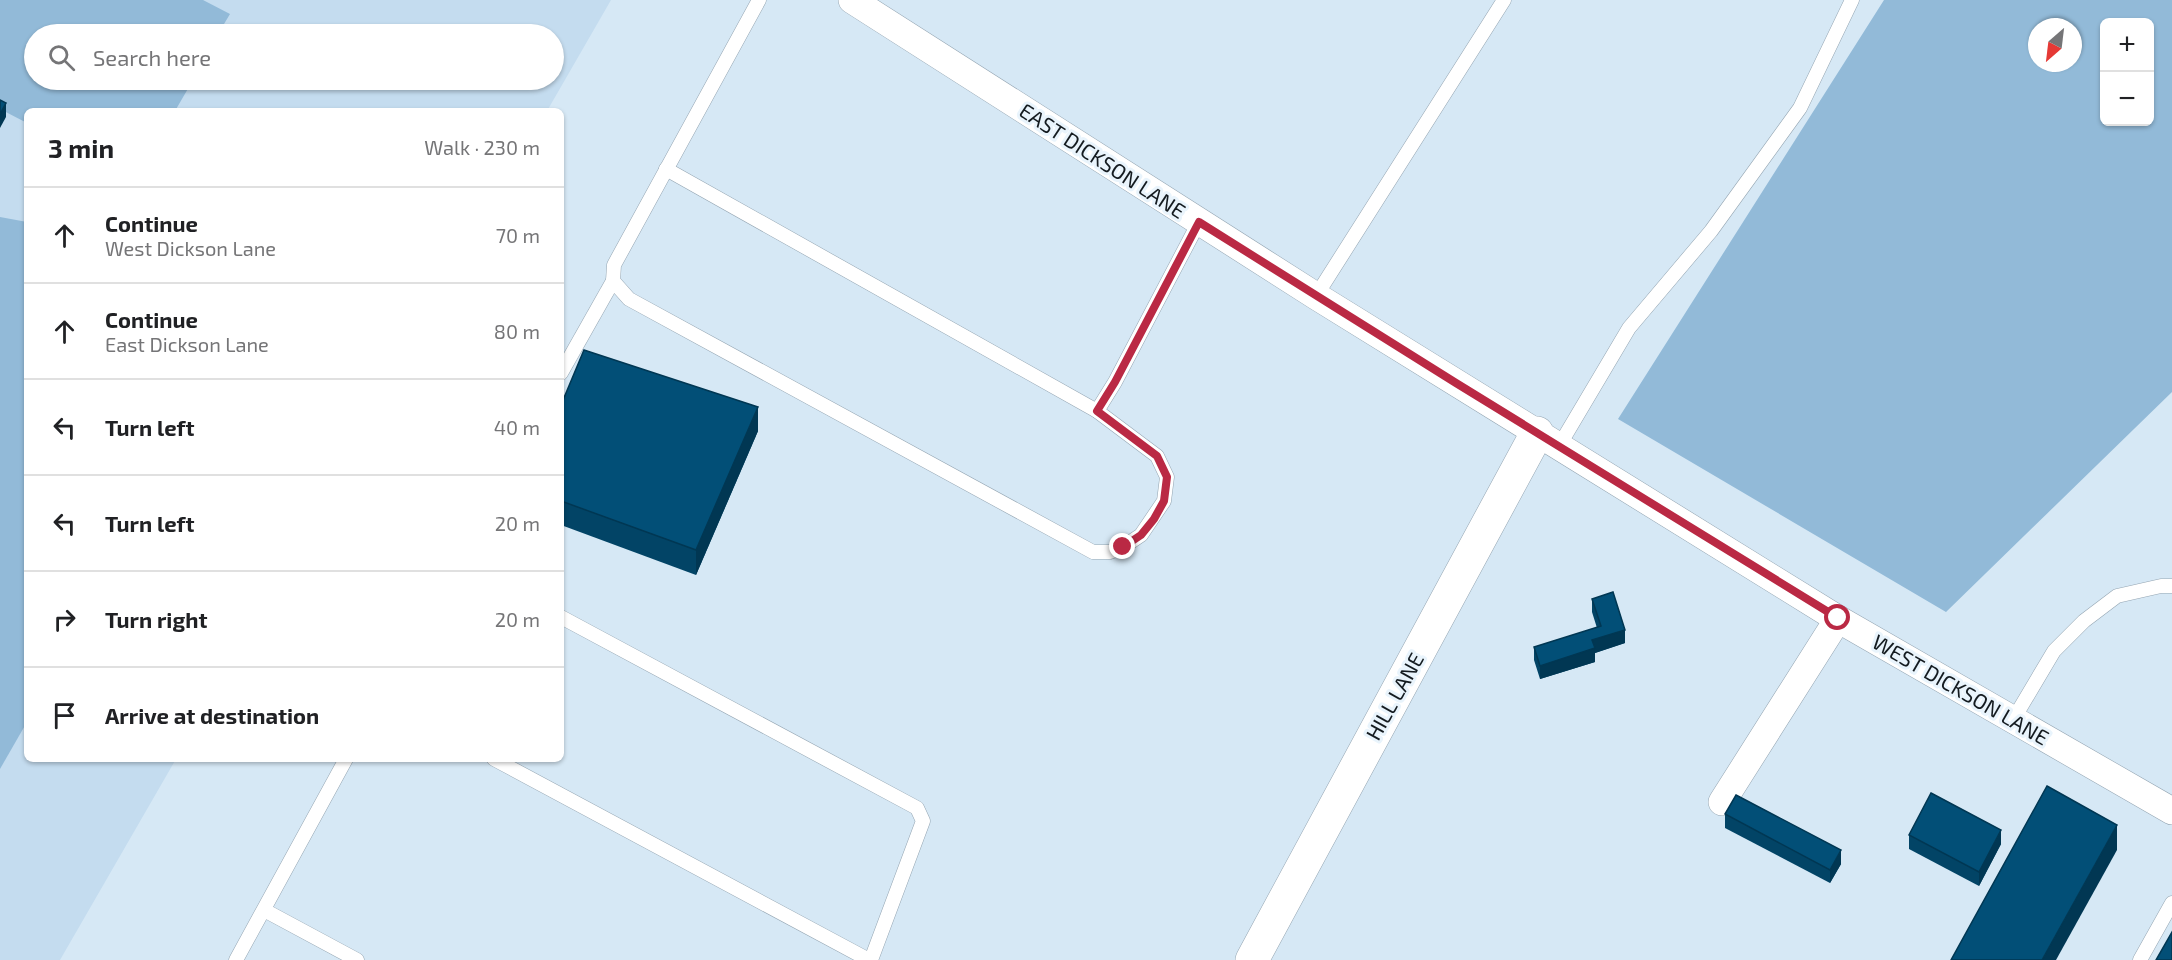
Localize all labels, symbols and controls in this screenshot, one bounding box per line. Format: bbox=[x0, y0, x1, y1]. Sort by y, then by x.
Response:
north arrow bbox=[2028, 18, 2082, 72]
map controls bbox=[2100, 18, 2154, 126]
button: + bbox=[2100, 18, 2154, 72]
search box bbox=[24, 24, 564, 90]
icon: search bbox=[45, 41, 78, 74]
text: Search here bbox=[93, 44, 211, 70]
button: − bbox=[2100, 72, 2154, 126]
street label: EAST DICKSON LANE bbox=[1015, 97, 1191, 223]
text: 3 min bbox=[48, 132, 114, 163]
text: Walk · 230 m bbox=[424, 135, 540, 159]
text: Continue bbox=[105, 210, 198, 236]
icon: ahead bbox=[48, 219, 81, 252]
text: 70 m bbox=[496, 223, 540, 247]
text: West Dickson Lane bbox=[105, 236, 276, 260]
text: Continue bbox=[105, 306, 198, 332]
icon: ahead bbox=[48, 315, 81, 348]
text: 80 m bbox=[494, 319, 540, 343]
text: East Dickson Lane bbox=[105, 332, 269, 356]
icon: left bbox=[48, 411, 81, 444]
text: Turn left bbox=[105, 414, 194, 440]
text: 40 m bbox=[494, 415, 540, 439]
icon: left bbox=[48, 507, 81, 540]
text: Turn left bbox=[105, 510, 194, 536]
text: 20 m bbox=[495, 511, 540, 535]
route end bbox=[1109, 533, 1135, 559]
icon: right bbox=[48, 603, 81, 636]
route start bbox=[1824, 604, 1850, 630]
text: Turn right bbox=[105, 606, 207, 632]
text: 20 m bbox=[495, 607, 540, 631]
street label: WEST DICKSON LANE bbox=[1868, 628, 2054, 750]
street label: HILL LANE bbox=[1360, 648, 1428, 744]
icon: arrive bbox=[48, 699, 81, 732]
text: Arrive at destination bbox=[105, 702, 319, 728]

